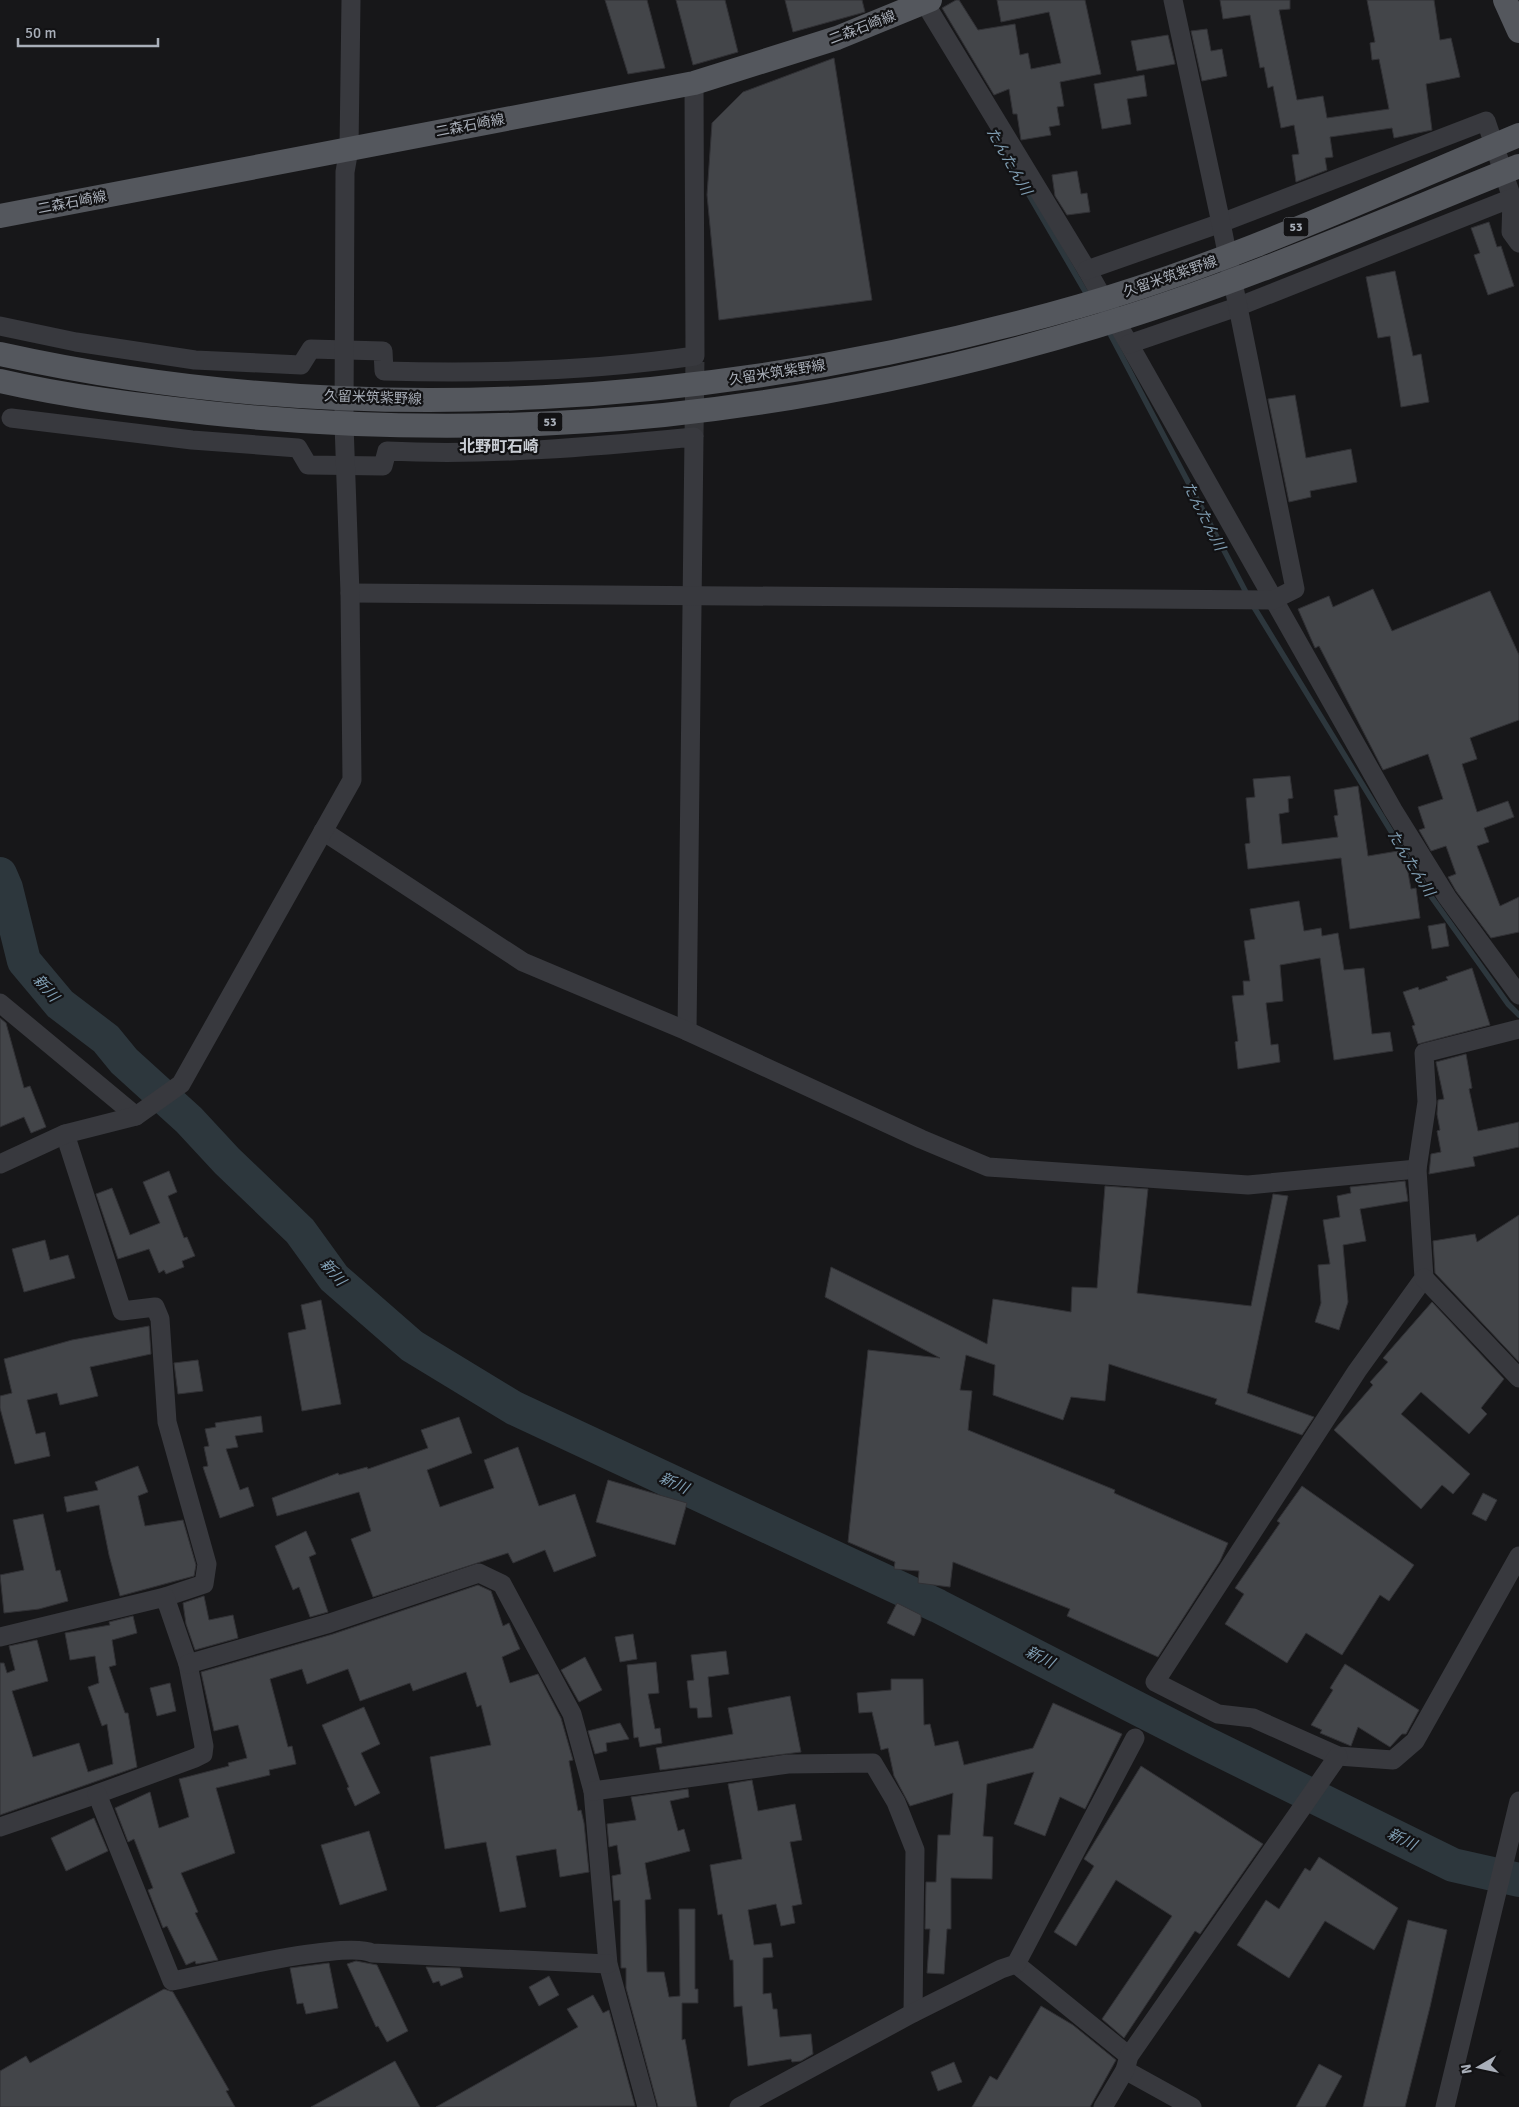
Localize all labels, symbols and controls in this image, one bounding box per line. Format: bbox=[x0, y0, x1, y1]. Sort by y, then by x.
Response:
street label: 二森石崎線 bbox=[826, 7, 898, 48]
scale bar bbox=[18, 15, 158, 47]
text: 50 m bbox=[25, 24, 56, 42]
street label: 二森石崎線 bbox=[434, 110, 506, 141]
water label: たんたん川 bbox=[982, 124, 1037, 200]
street label: 二森石崎線 bbox=[36, 187, 108, 218]
road number: 53 bbox=[1284, 218, 1308, 236]
street label: 久留米筑紫野線 bbox=[1121, 252, 1219, 300]
street label: 久留米筑紫野線 bbox=[727, 356, 827, 389]
street label: 久留米筑紫野線 bbox=[324, 387, 422, 408]
road number: 53 bbox=[538, 412, 562, 432]
district label: 北野町石崎 bbox=[459, 437, 539, 457]
water label: たんたん川 bbox=[1179, 478, 1230, 555]
water label: たんたん川 bbox=[1383, 826, 1440, 901]
water label: 新川 bbox=[29, 971, 64, 1007]
water label: 新川 bbox=[316, 1255, 351, 1291]
water label: 新川 bbox=[657, 1469, 693, 1498]
water label: 新川 bbox=[1023, 1642, 1059, 1673]
water label: 新川 bbox=[1385, 1824, 1421, 1855]
north arrow bbox=[1454, 2042, 1504, 2092]
text: N bbox=[1457, 2063, 1476, 2075]

